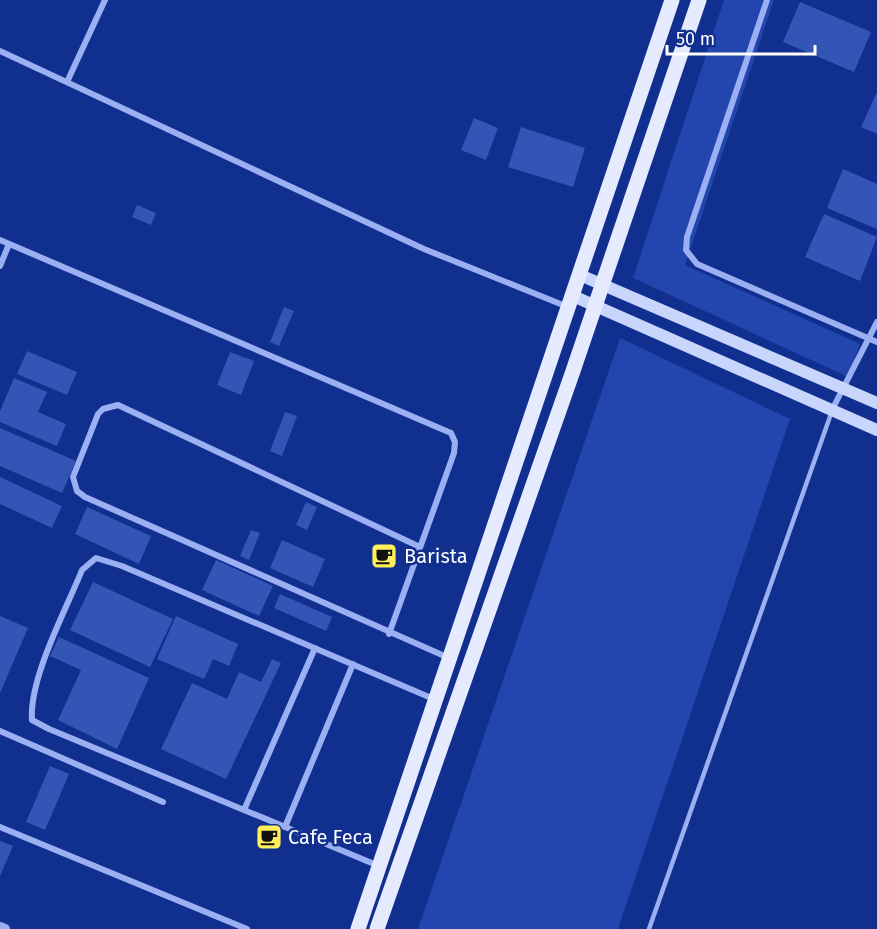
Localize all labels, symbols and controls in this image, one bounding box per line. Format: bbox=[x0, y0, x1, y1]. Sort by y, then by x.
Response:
scale bar bbox=[667, 18, 816, 56]
text: 50 m bbox=[676, 28, 715, 50]
cafe icon: Barista bbox=[369, 541, 399, 571]
place label: Barista bbox=[404, 544, 468, 568]
cafe icon: Cafe Feca bbox=[254, 822, 284, 852]
place label: Cafe Feca bbox=[288, 825, 373, 849]

